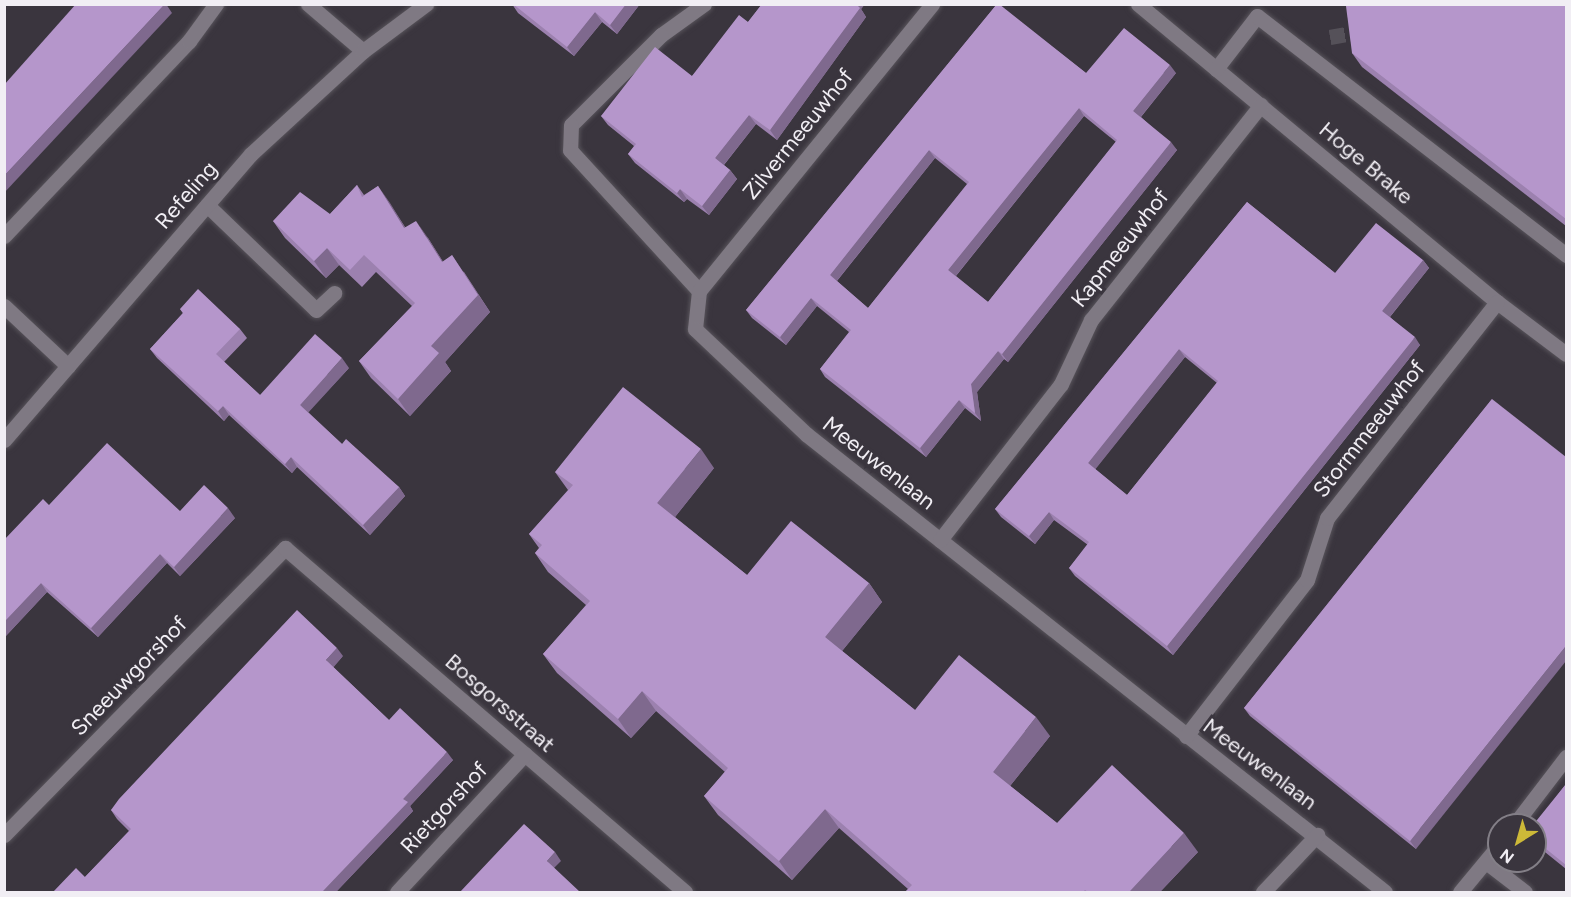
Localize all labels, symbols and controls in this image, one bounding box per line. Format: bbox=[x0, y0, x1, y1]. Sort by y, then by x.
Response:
street label: Zilvermeeuwhof bbox=[737, 63, 859, 205]
street label: Hoge Brake bbox=[1314, 116, 1418, 210]
street label: Refeling bbox=[149, 156, 223, 234]
street label: Kapmeeuwhof bbox=[1066, 184, 1174, 312]
street label: Stormmeeuwhof bbox=[1307, 355, 1431, 503]
street label: Meeuwenlaan bbox=[817, 411, 941, 515]
street label: Sneeuwgorshof bbox=[65, 611, 193, 741]
street label: Bosgorsstraat bbox=[440, 648, 560, 758]
street label: Meeuwenlaan bbox=[1198, 713, 1322, 815]
street label: Rietgorshof bbox=[395, 757, 493, 859]
north arrow bbox=[1487, 813, 1547, 873]
text: N bbox=[1496, 845, 1518, 867]

